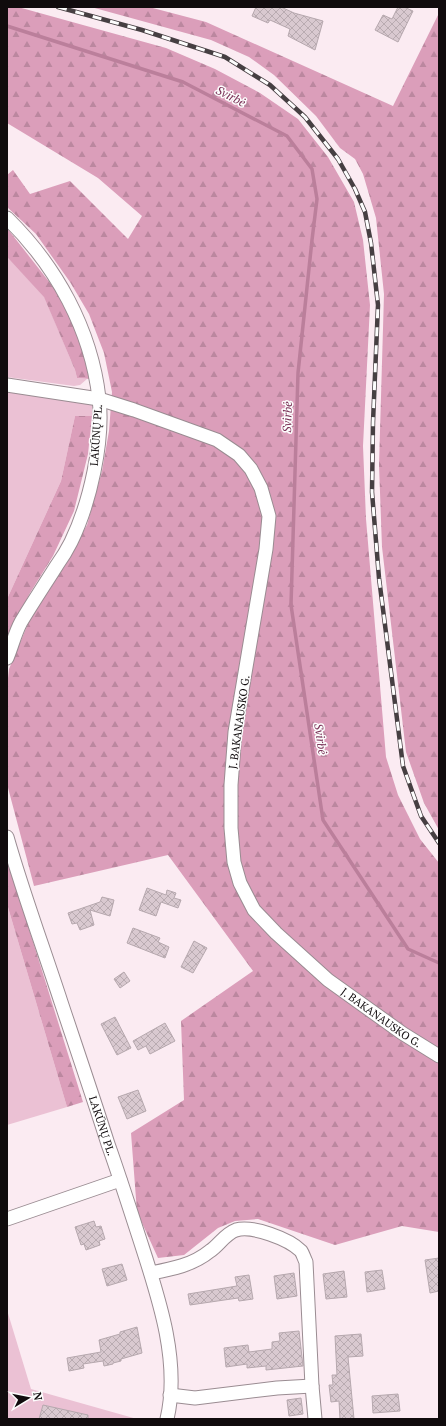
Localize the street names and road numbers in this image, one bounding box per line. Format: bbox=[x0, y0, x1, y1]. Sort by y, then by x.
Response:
street label: LAKŪNŲ PL. bbox=[87, 404, 105, 466]
street label: J. BAKANAUSKO G. bbox=[225, 674, 253, 770]
street label: J. BAKANAUSKO G. bbox=[338, 985, 424, 1050]
street label: LAKŪNŲ PL. bbox=[86, 1094, 119, 1157]

